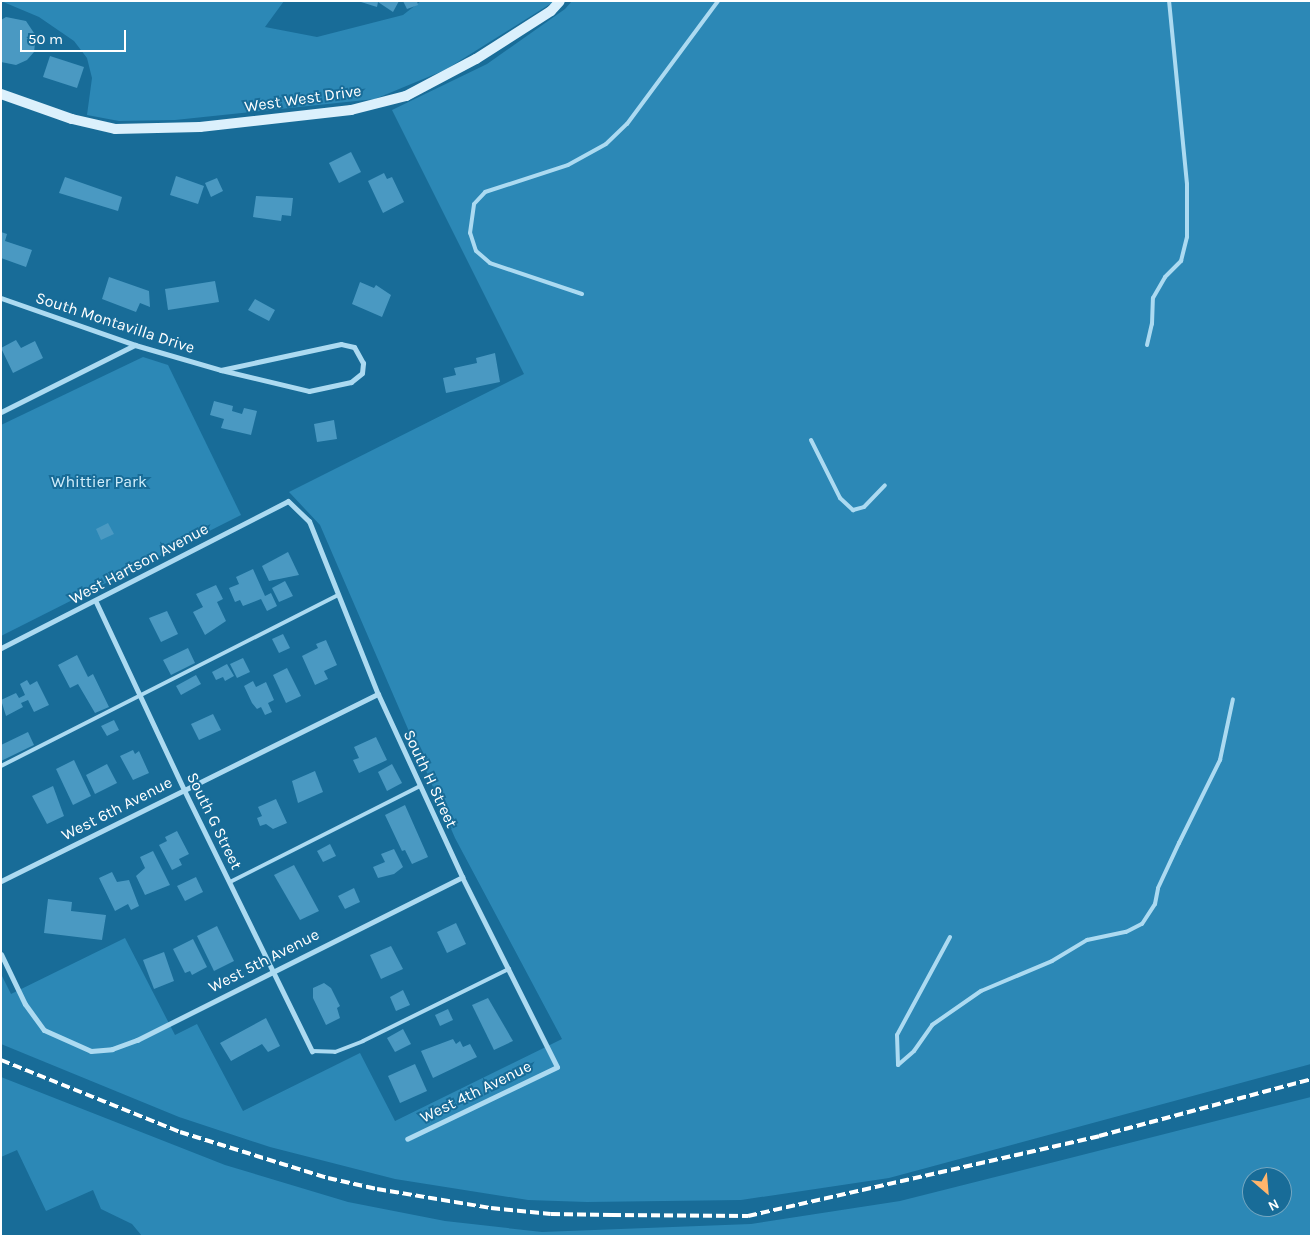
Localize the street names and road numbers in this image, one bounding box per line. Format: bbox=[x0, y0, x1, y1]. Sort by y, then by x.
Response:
street label: West West Drive bbox=[243, 81, 363, 117]
street label: South Montavilla Drive bbox=[33, 288, 197, 358]
street label: West Hartson Avenue bbox=[66, 519, 212, 609]
street label: South H Street bbox=[399, 727, 461, 831]
street label: South G Street bbox=[182, 769, 246, 873]
street label: West 6th Avenue bbox=[59, 773, 175, 845]
street label: West 5th Avenue bbox=[206, 925, 322, 997]
street label: West 4th Avenue bbox=[417, 1057, 535, 1127]

